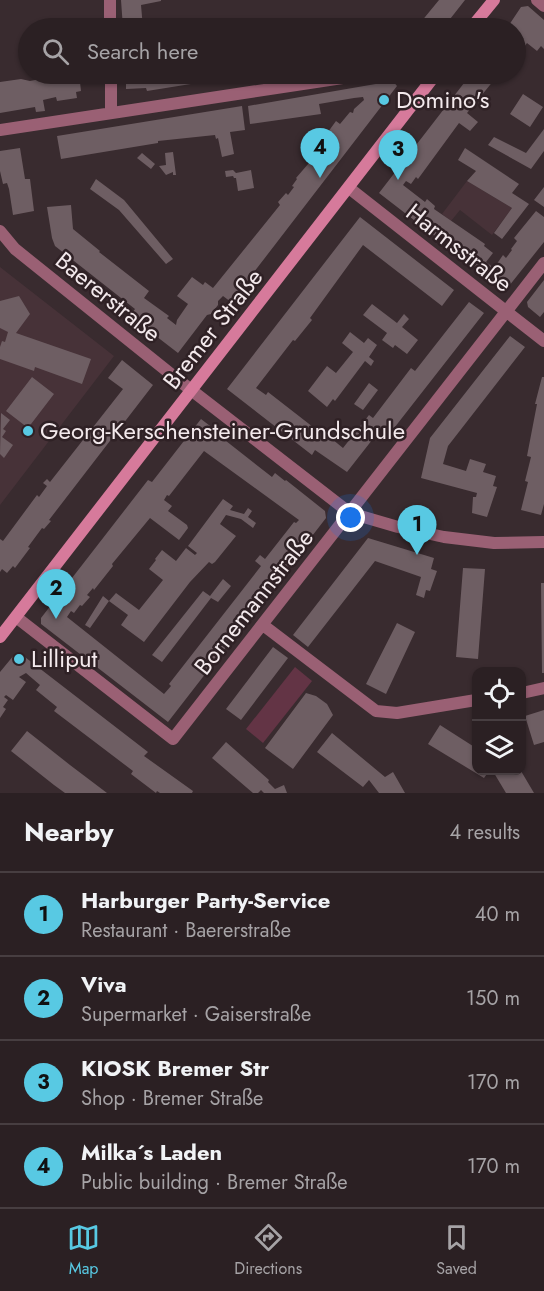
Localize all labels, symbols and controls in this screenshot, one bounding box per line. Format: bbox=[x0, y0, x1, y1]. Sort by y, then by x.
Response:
search box bbox=[18, 18, 526, 84]
icon: search bbox=[39, 35, 72, 68]
text: Search here bbox=[87, 35, 198, 67]
place label: Domino's bbox=[396, 82, 489, 117]
marker: Domino's bbox=[377, 93, 391, 107]
pin: 4 bbox=[300, 128, 340, 178]
pin: 3 bbox=[378, 130, 418, 180]
street label: Harmsstraße bbox=[399, 195, 520, 300]
street label: Baererstraße bbox=[48, 243, 169, 350]
street label: Bremer Straße bbox=[154, 261, 271, 396]
place label: Georg-Kerschensteiner-Grundschule bbox=[40, 413, 405, 448]
marker: Georg-Kerschensteiner-Grundschule bbox=[21, 424, 35, 438]
your location bbox=[336, 503, 365, 532]
pin: 1 bbox=[398, 506, 436, 555]
street label: Bornemannstraße bbox=[186, 521, 322, 682]
pin: 2 bbox=[36, 570, 76, 619]
place label: Lilliput bbox=[31, 641, 98, 676]
marker: Lilliput bbox=[12, 652, 26, 666]
map controls bbox=[472, 667, 526, 775]
button: locate bbox=[472, 667, 526, 721]
button: layers bbox=[472, 721, 526, 775]
text: Nearby bbox=[24, 813, 113, 851]
text: 4 results bbox=[449, 818, 520, 847]
text: Harburger Party-Service bbox=[81, 884, 330, 916]
text: 1 bbox=[38, 900, 49, 929]
text: 40 m bbox=[475, 900, 520, 929]
text: Restaurant · Baererstraße bbox=[81, 916, 291, 945]
text: Viva bbox=[81, 968, 127, 1000]
text: 2 bbox=[37, 984, 50, 1013]
text: 150 m bbox=[466, 984, 520, 1013]
text: Supermarket · Gaiserstraße bbox=[81, 1000, 311, 1029]
text: KIOSK Bremer Str bbox=[81, 1052, 269, 1084]
text: 3 bbox=[37, 1068, 50, 1097]
text: 170 m bbox=[467, 1068, 520, 1097]
text: Shop · Bremer Straße bbox=[81, 1084, 263, 1113]
text: Milka´s Laden bbox=[81, 1136, 222, 1168]
text: 4 bbox=[37, 1152, 50, 1181]
text: 170 m bbox=[467, 1152, 520, 1181]
text: Public building · Bremer Straße bbox=[81, 1168, 348, 1197]
tab: Map bbox=[67, 1221, 100, 1280]
tab: Directions bbox=[234, 1221, 302, 1280]
tab: Saved bbox=[436, 1221, 477, 1280]

